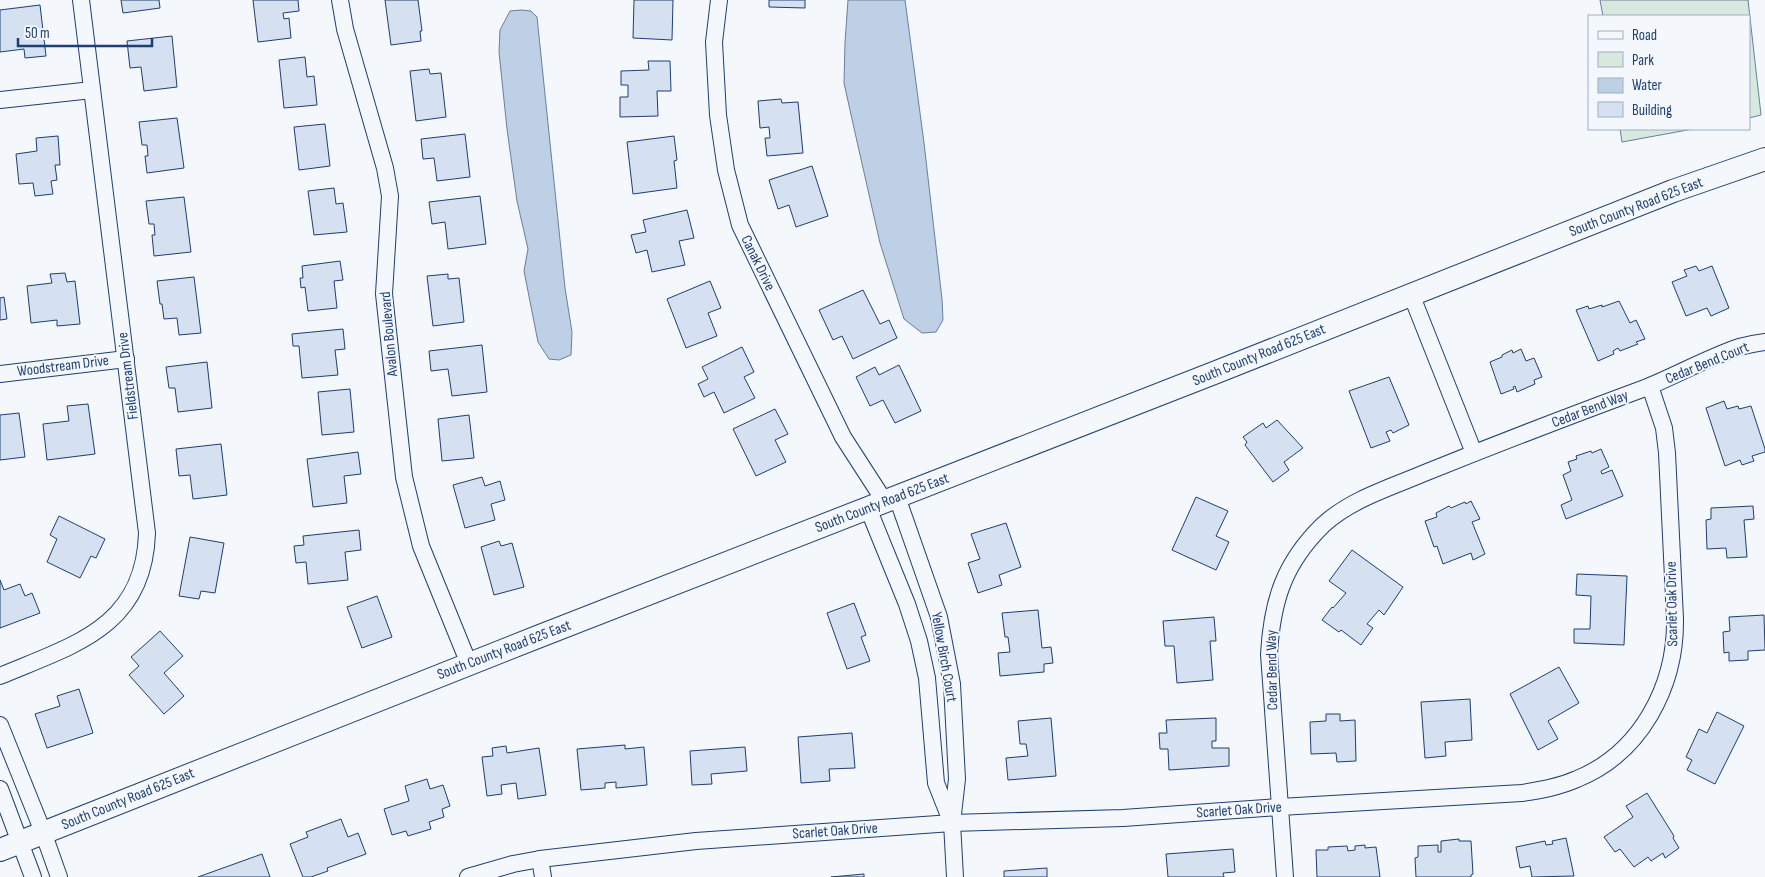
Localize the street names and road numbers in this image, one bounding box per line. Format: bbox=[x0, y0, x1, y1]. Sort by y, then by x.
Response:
street label: South County Road 625 East bbox=[1567, 173, 1706, 241]
street label: Canak Drive bbox=[736, 232, 780, 294]
street label: Avalon Boulevard bbox=[376, 291, 402, 378]
street label: South County Road 625 East bbox=[1190, 320, 1329, 390]
street label: Fieldstream Drive bbox=[113, 331, 143, 421]
street label: Cedar Bend Court bbox=[1662, 337, 1752, 388]
street label: Woodstream Drive bbox=[16, 351, 110, 381]
street label: Cedar Bend Way bbox=[1549, 386, 1631, 432]
street label: South County Road 625 East bbox=[813, 469, 952, 537]
street label: Scarlet Oak Drive bbox=[1662, 561, 1682, 647]
street label: Yellow Birch Court bbox=[927, 610, 961, 704]
street label: South County Road 625 East bbox=[435, 616, 574, 684]
street label: Cedar Bend Way bbox=[1262, 629, 1282, 710]
street label: South County Road 625 East bbox=[59, 764, 198, 834]
street label: Scarlet Oak Drive bbox=[1196, 798, 1282, 822]
street label: Scarlet Oak Drive bbox=[792, 819, 878, 843]

